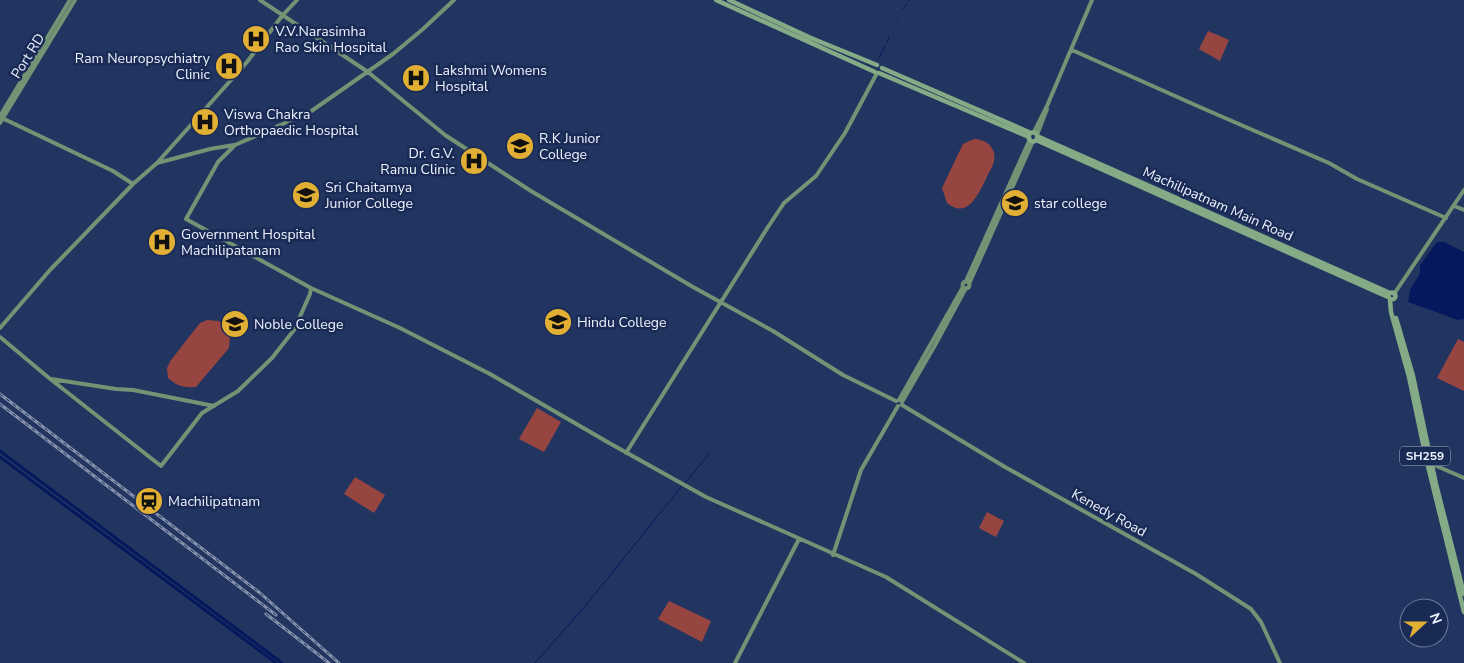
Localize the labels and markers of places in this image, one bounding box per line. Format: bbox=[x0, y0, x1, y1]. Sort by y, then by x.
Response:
place label: V.V.Narasimha Rao Skin Hospital bbox=[274, 22, 387, 57]
hospital icon: V.V.Narasimha Rao Skin Hospital bbox=[241, 24, 271, 54]
place label: Ram Neuropsychiatry Clinic bbox=[75, 49, 211, 84]
hospital icon: Ram Neuropsychiatry Clinic bbox=[214, 51, 244, 81]
place label: Lakshmi Womens Hospital bbox=[435, 61, 547, 96]
hospital icon: Lakshmi Womens Hospital bbox=[401, 63, 431, 93]
place label: Viswa Chakra Orthopaedic Hospital bbox=[223, 105, 359, 140]
hospital icon: Viswa Chakra Orthopaedic Hospital bbox=[190, 107, 220, 137]
place label: R.K Junior College bbox=[539, 129, 600, 164]
school or university icon: R.K Junior College bbox=[505, 131, 535, 161]
place label: Dr. G.V. Ramu Clinic bbox=[380, 144, 456, 179]
hospital icon: Dr. G.V. Ramu Clinic bbox=[459, 146, 489, 176]
place label: Sri Chaitamya Junior College bbox=[324, 178, 413, 213]
school or university icon: Sri Chaitamya Junior College bbox=[291, 180, 321, 210]
school or university icon: star college bbox=[1000, 188, 1030, 218]
place label: star college bbox=[1034, 194, 1107, 213]
place label: Government Hospital Machilipatanam bbox=[181, 225, 316, 260]
hospital icon: Government Hospital Machilipatanam bbox=[147, 227, 177, 257]
school or university icon: Hindu College bbox=[543, 307, 573, 337]
school or university icon: Noble College bbox=[220, 309, 250, 339]
place label: Hindu College bbox=[577, 313, 667, 332]
place label: Noble College bbox=[254, 315, 343, 334]
station icon: Machilipatnam bbox=[134, 486, 164, 516]
place label: Machilipatnam bbox=[168, 492, 260, 511]

